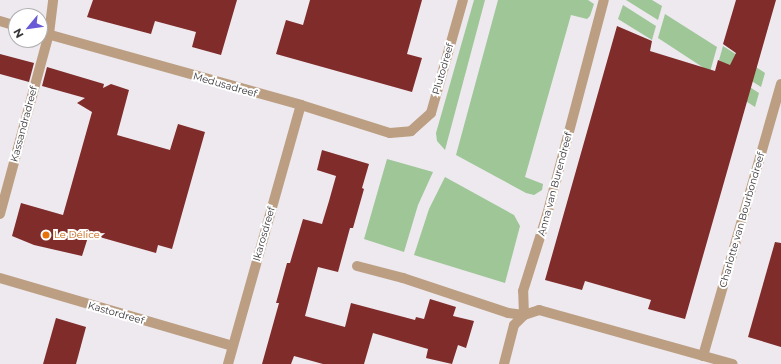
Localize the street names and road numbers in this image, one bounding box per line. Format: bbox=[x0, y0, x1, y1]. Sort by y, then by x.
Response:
street label: Plutodreef bbox=[430, 42, 456, 96]
street label: Medusadreef bbox=[192, 70, 258, 100]
street label: Kassandradreef bbox=[8, 85, 40, 163]
street label: Anna van Burendreef bbox=[535, 131, 575, 237]
street label: Charlotte van Bourbondreef bbox=[717, 151, 767, 289]
street label: Ikarosdreef bbox=[251, 205, 277, 263]
street label: Kastordreef bbox=[87, 299, 145, 327]

